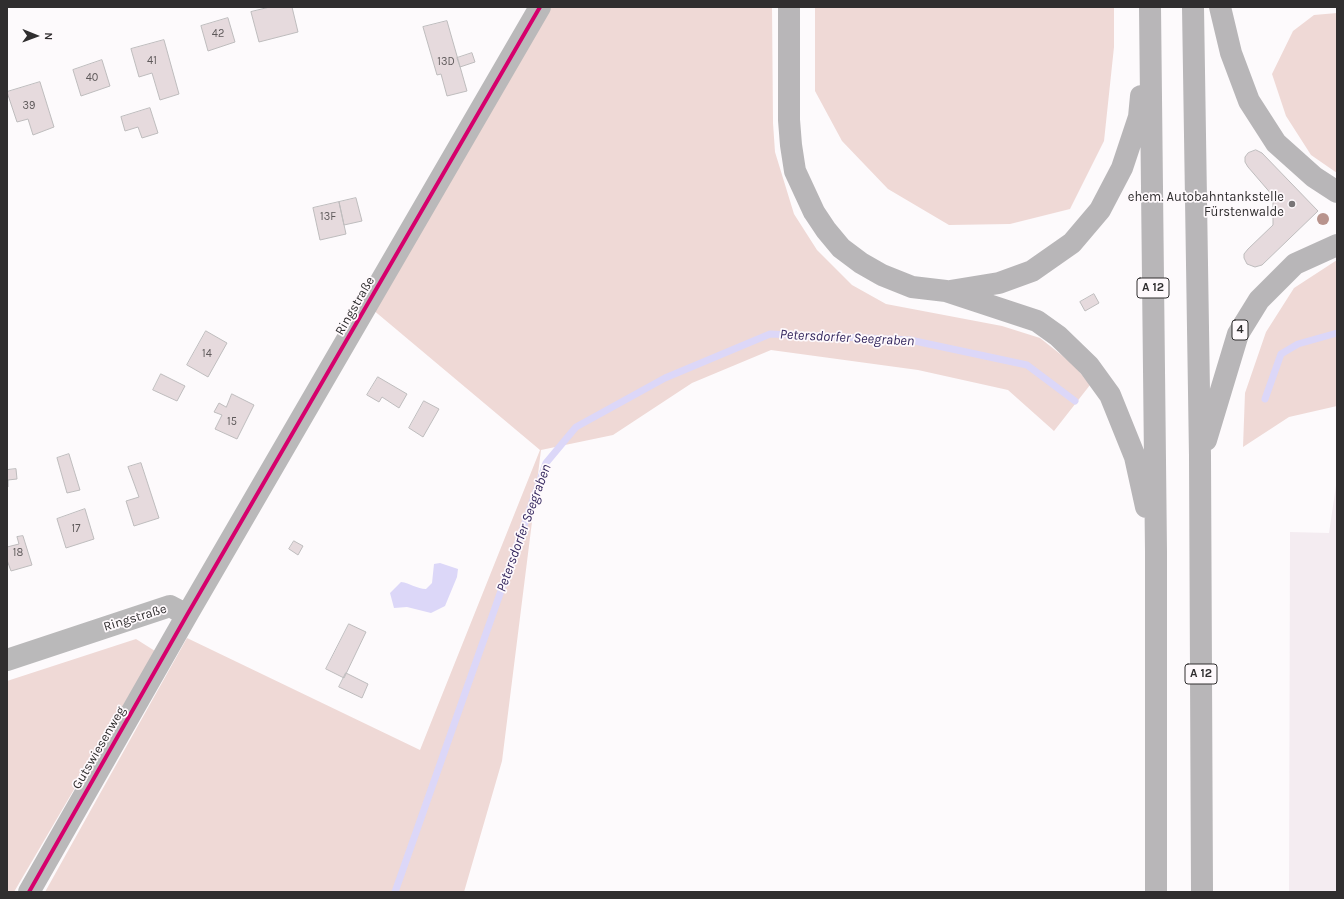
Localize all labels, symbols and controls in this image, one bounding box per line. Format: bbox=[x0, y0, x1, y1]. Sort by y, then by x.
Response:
north arrow bbox=[16, 16, 56, 56]
house number: 42 bbox=[212, 27, 224, 41]
text: N bbox=[42, 32, 55, 40]
house number: 41 bbox=[147, 54, 157, 68]
house number: 13D bbox=[437, 55, 455, 69]
house number: 40 bbox=[86, 71, 98, 85]
house number: 39 bbox=[23, 99, 35, 113]
place label: ehem. Autobahntankstelle Fürstenwalde bbox=[1128, 189, 1284, 220]
marker: ehem. Autobahntankstelle Fürstenwalde bbox=[1287, 199, 1297, 209]
house number: 13F bbox=[320, 210, 336, 224]
street label: Ringstraße bbox=[332, 274, 378, 338]
road number: A 12 bbox=[1137, 278, 1169, 298]
road number: 4 bbox=[1232, 320, 1248, 340]
water label: Petersdorfer Seegraben bbox=[779, 326, 915, 350]
house number: 14 bbox=[202, 347, 212, 361]
house number: 15 bbox=[227, 415, 237, 429]
water label: Petersdorfer Seegraben bbox=[493, 462, 555, 594]
house number: 17 bbox=[72, 522, 80, 536]
house number: 18 bbox=[13, 546, 23, 560]
street label: Ringstraße bbox=[102, 601, 168, 635]
road number: A 12 bbox=[1185, 664, 1217, 684]
street label: Gutswiesenweg bbox=[69, 704, 129, 792]

